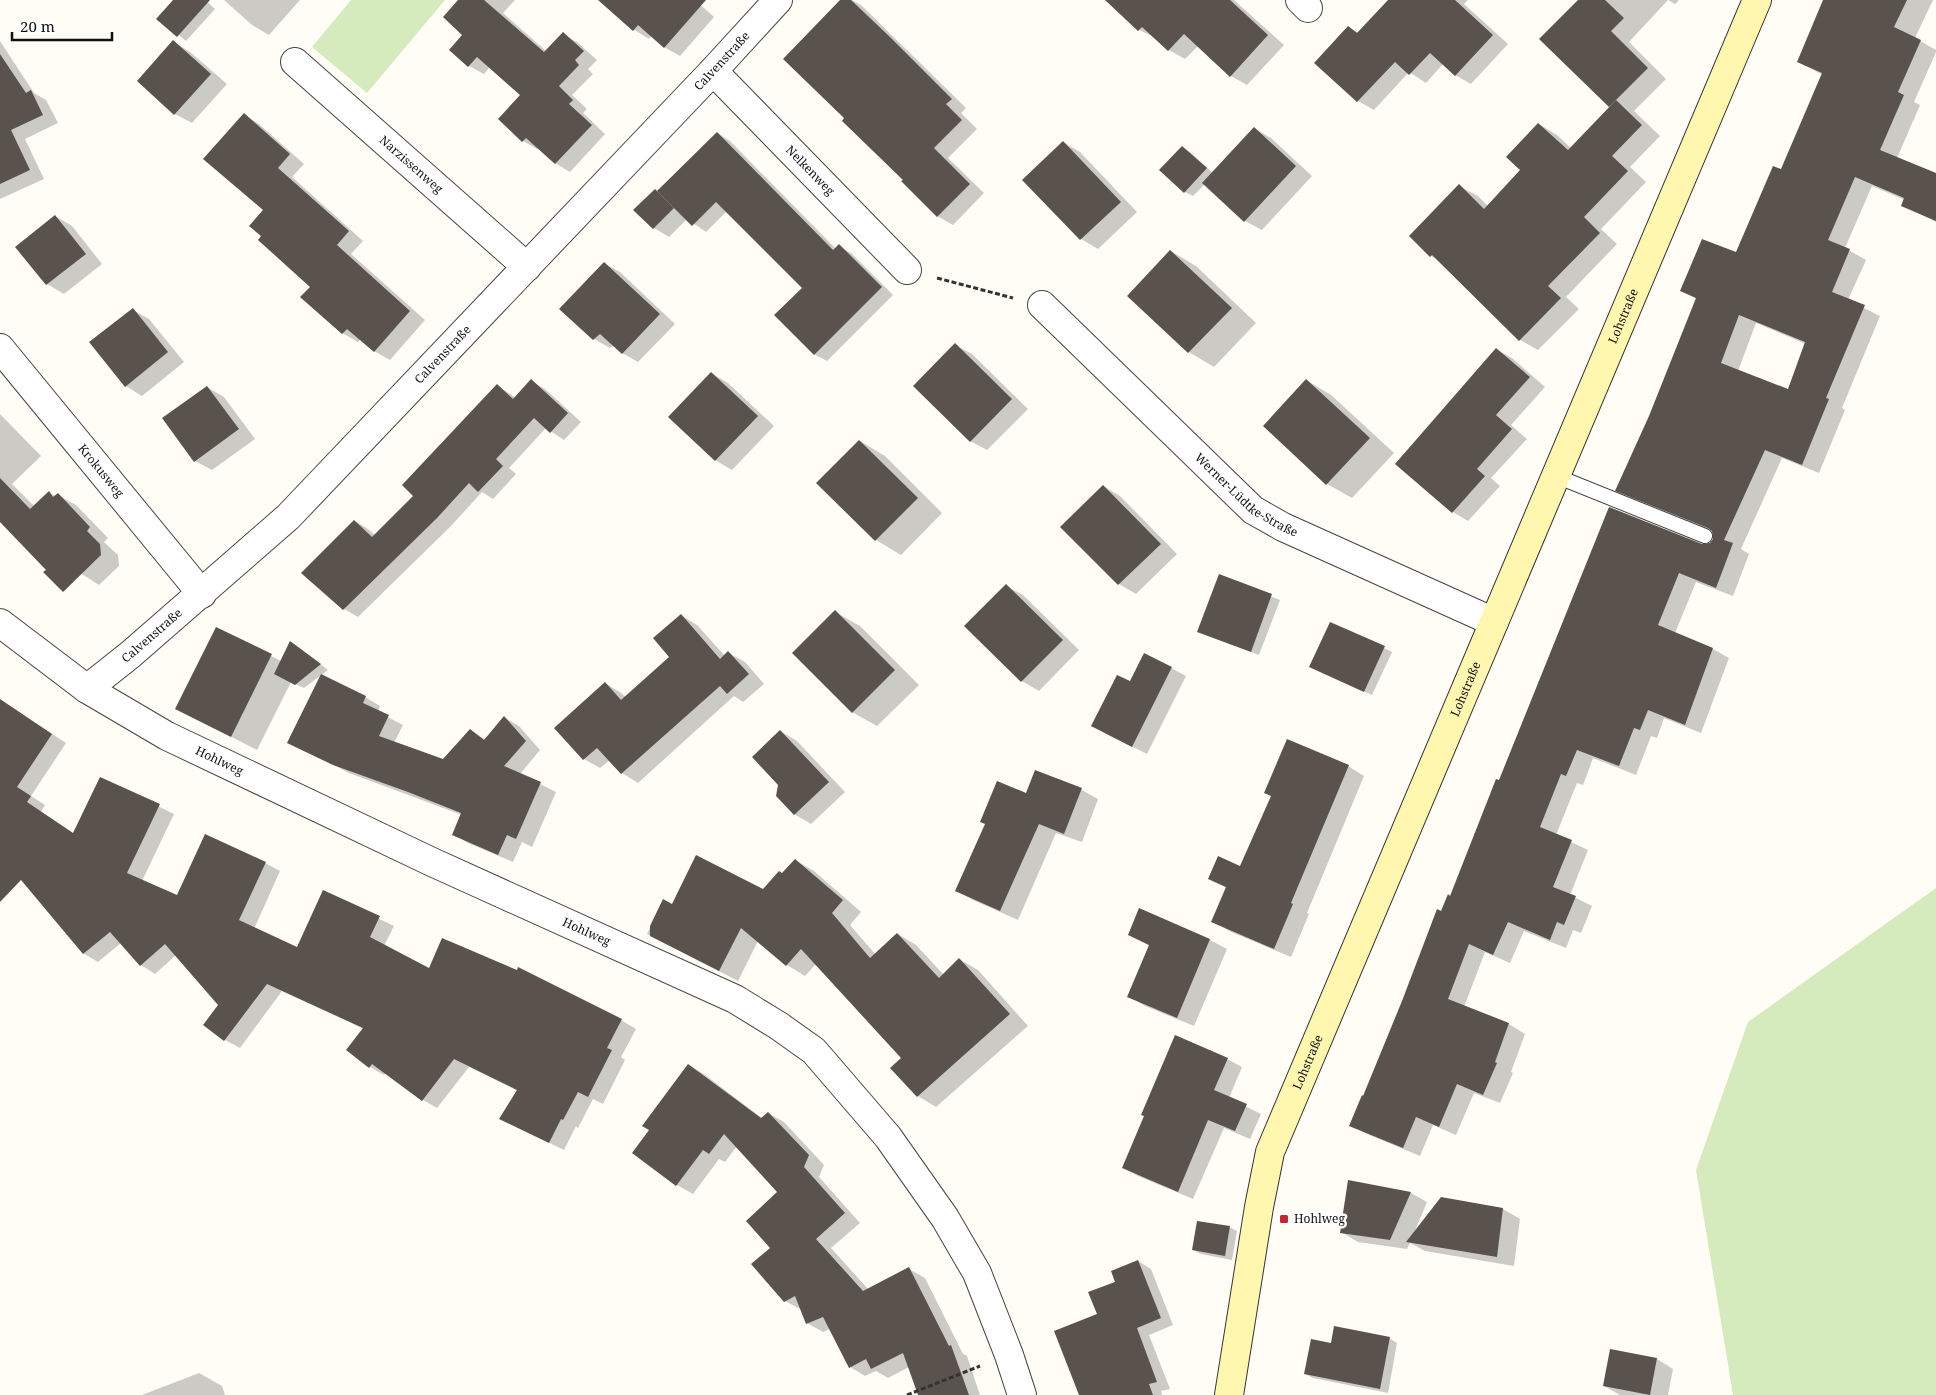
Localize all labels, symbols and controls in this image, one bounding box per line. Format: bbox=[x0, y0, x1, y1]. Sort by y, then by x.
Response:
scale bar bbox=[12, 10, 112, 42]
text: 20 m bbox=[20, 16, 55, 36]
street label: Calvenstraße bbox=[690, 27, 753, 94]
street label: Narzissenweg bbox=[376, 131, 447, 197]
street label: Nelkenweg bbox=[782, 142, 839, 199]
street label: Lohstraße bbox=[1604, 286, 1642, 346]
street label: Calvenstraße bbox=[410, 321, 474, 387]
street label: Krokusweg bbox=[74, 440, 129, 501]
street label: Werner-Lüdtke-Straße bbox=[1191, 449, 1301, 541]
street label: Calvenstraße bbox=[118, 604, 185, 666]
street label: Lohstraße bbox=[1446, 659, 1484, 719]
street label: Hohlweg bbox=[193, 742, 247, 779]
street label: Hohlweg bbox=[560, 913, 614, 950]
street label: Lohstraße bbox=[1288, 1032, 1327, 1092]
place label: Hohlweg bbox=[1294, 1210, 1346, 1227]
marker: Hohlweg bbox=[1278, 1213, 1290, 1225]

